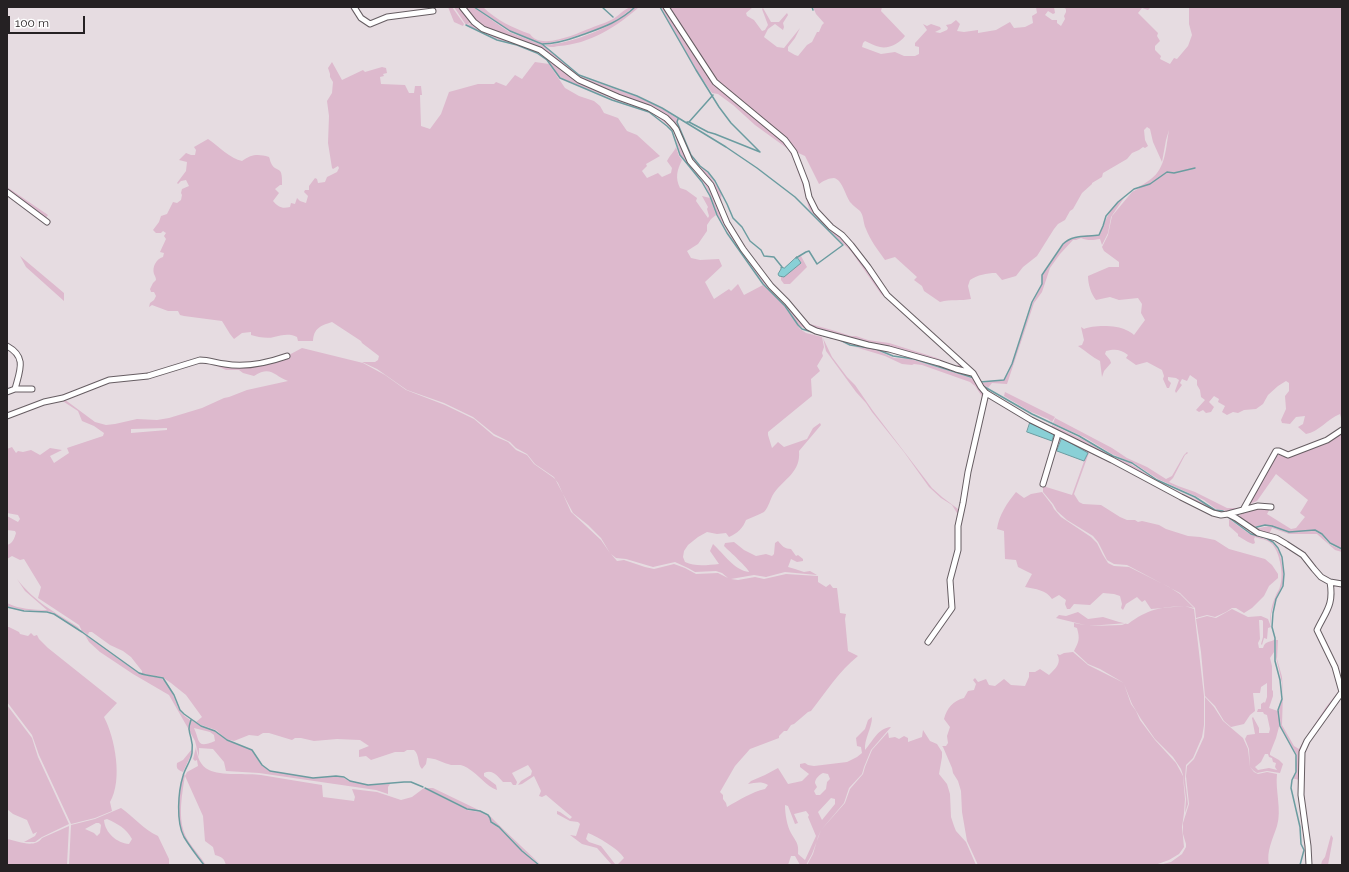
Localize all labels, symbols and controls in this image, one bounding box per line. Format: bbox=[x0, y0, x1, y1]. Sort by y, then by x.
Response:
scale bar bbox=[10, 8, 87, 34]
text: 100 m bbox=[15, 16, 49, 30]

